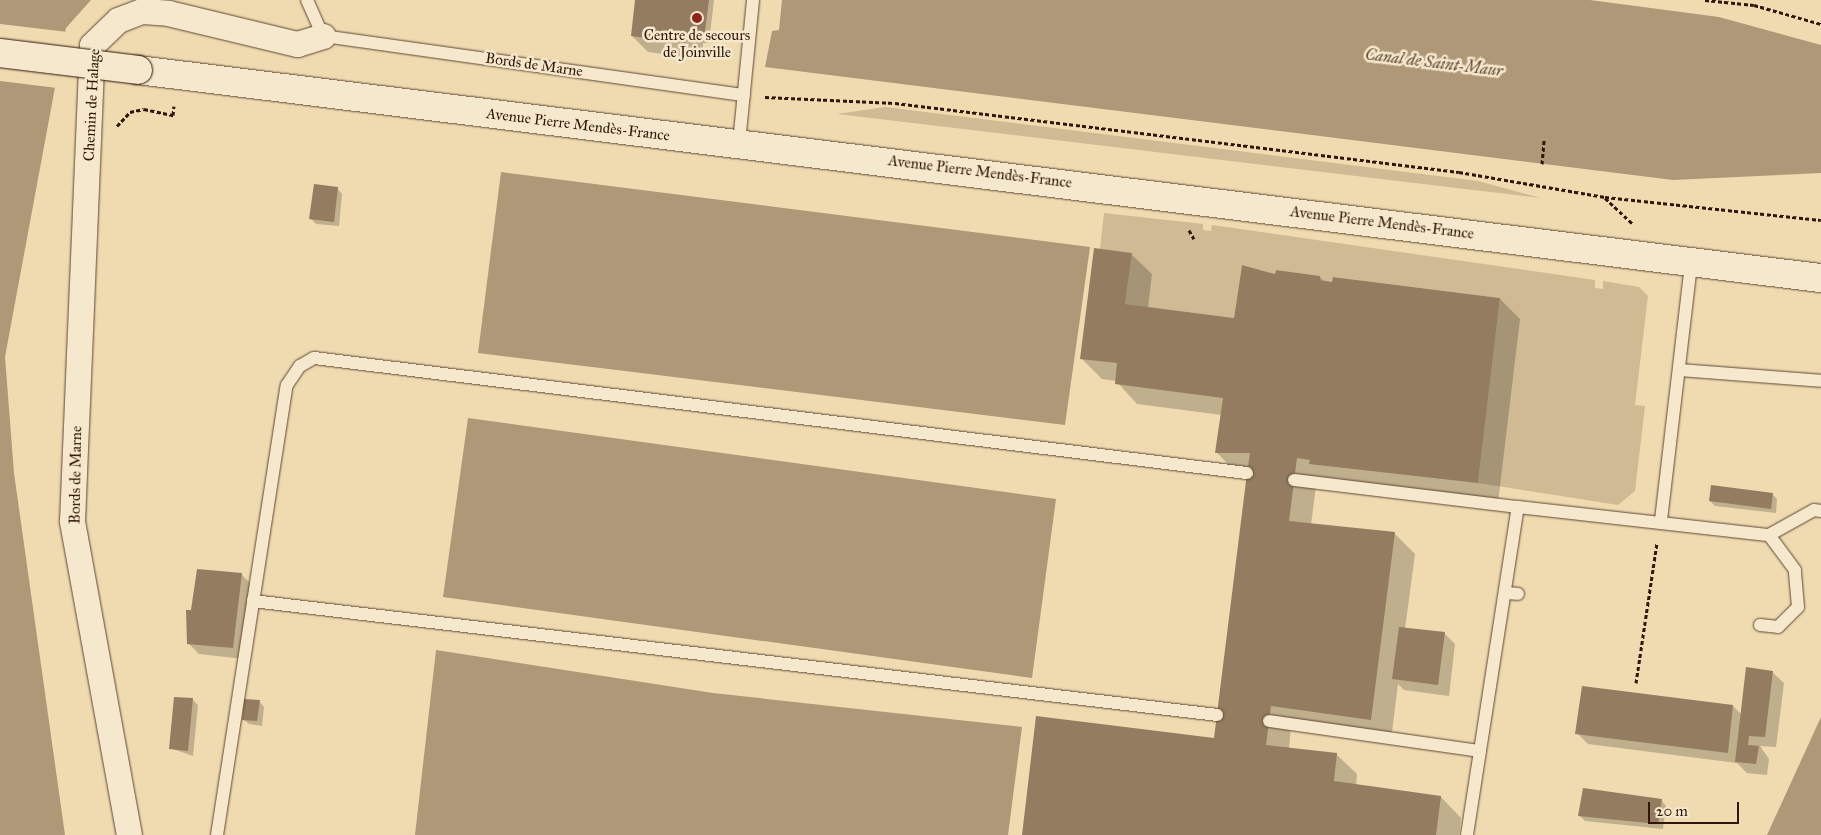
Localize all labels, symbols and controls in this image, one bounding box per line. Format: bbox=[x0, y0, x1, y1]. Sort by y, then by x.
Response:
marker: Centre de secours de Joinville bbox=[691, 12, 703, 24]
place label: Centre de secours de Joinville bbox=[644, 26, 750, 61]
water label: Canal de Saint-Maur bbox=[1364, 45, 1504, 81]
street label: Chemin de Halage bbox=[80, 48, 104, 162]
street label: Bords de Marne bbox=[484, 49, 584, 81]
street label: Avenue Pierre Mendès-France bbox=[485, 105, 671, 145]
street label: Avenue Pierre Mendès-France bbox=[887, 152, 1073, 192]
street label: Avenue Pierre Mendès-France bbox=[1289, 203, 1475, 243]
street label: Bords de Marne bbox=[66, 426, 86, 524]
scale bar bbox=[1651, 792, 1742, 824]
text: 20 m bbox=[1656, 802, 1688, 820]

